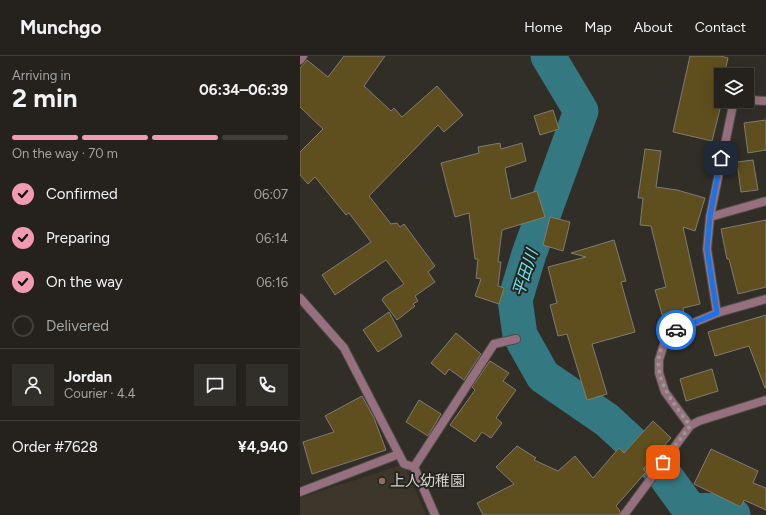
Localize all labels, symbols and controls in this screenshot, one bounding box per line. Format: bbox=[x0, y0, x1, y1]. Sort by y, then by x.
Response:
text: Munchgo bbox=[20, 16, 102, 39]
text: Home bbox=[524, 19, 563, 36]
text: Map bbox=[585, 19, 612, 36]
text: About bbox=[634, 19, 673, 36]
text: Contact bbox=[695, 19, 746, 36]
text: Arriving in bbox=[12, 68, 71, 83]
map controls bbox=[714, 68, 754, 108]
button: layers bbox=[714, 68, 754, 108]
text: 06:34–06:39 bbox=[199, 81, 288, 99]
text: 2 min bbox=[12, 82, 78, 114]
pin bbox=[704, 141, 738, 175]
text: On the way · 70 m bbox=[12, 146, 118, 161]
icon: home bbox=[710, 147, 732, 169]
icon: check bbox=[12, 183, 34, 205]
text: Confirmed bbox=[46, 185, 118, 203]
text: 06:07 bbox=[254, 187, 288, 202]
icon: check bbox=[12, 227, 34, 249]
text: Preparing bbox=[46, 229, 110, 247]
text: 06:14 bbox=[256, 231, 288, 246]
water label: 平田川 bbox=[509, 245, 542, 299]
icon: check bbox=[12, 271, 34, 293]
text: On the way bbox=[46, 273, 123, 291]
text: 06:16 bbox=[256, 275, 288, 290]
courier bbox=[656, 310, 696, 350]
text: Delivered bbox=[46, 317, 109, 335]
icon: car bbox=[665, 319, 687, 341]
button: person bbox=[12, 364, 54, 406]
button: chat bbox=[194, 364, 236, 406]
button: phone bbox=[246, 364, 288, 406]
text: Jordan bbox=[64, 368, 112, 386]
text: Courier · 4.4 bbox=[64, 386, 136, 401]
text: Order #7628 bbox=[12, 438, 98, 456]
text: ¥4,940 bbox=[238, 438, 288, 456]
pin bbox=[646, 445, 680, 479]
icon: bag bbox=[652, 451, 674, 473]
place label: 上人幼稚園 bbox=[390, 472, 465, 490]
marker: 上人幼稚園 bbox=[377, 476, 387, 486]

